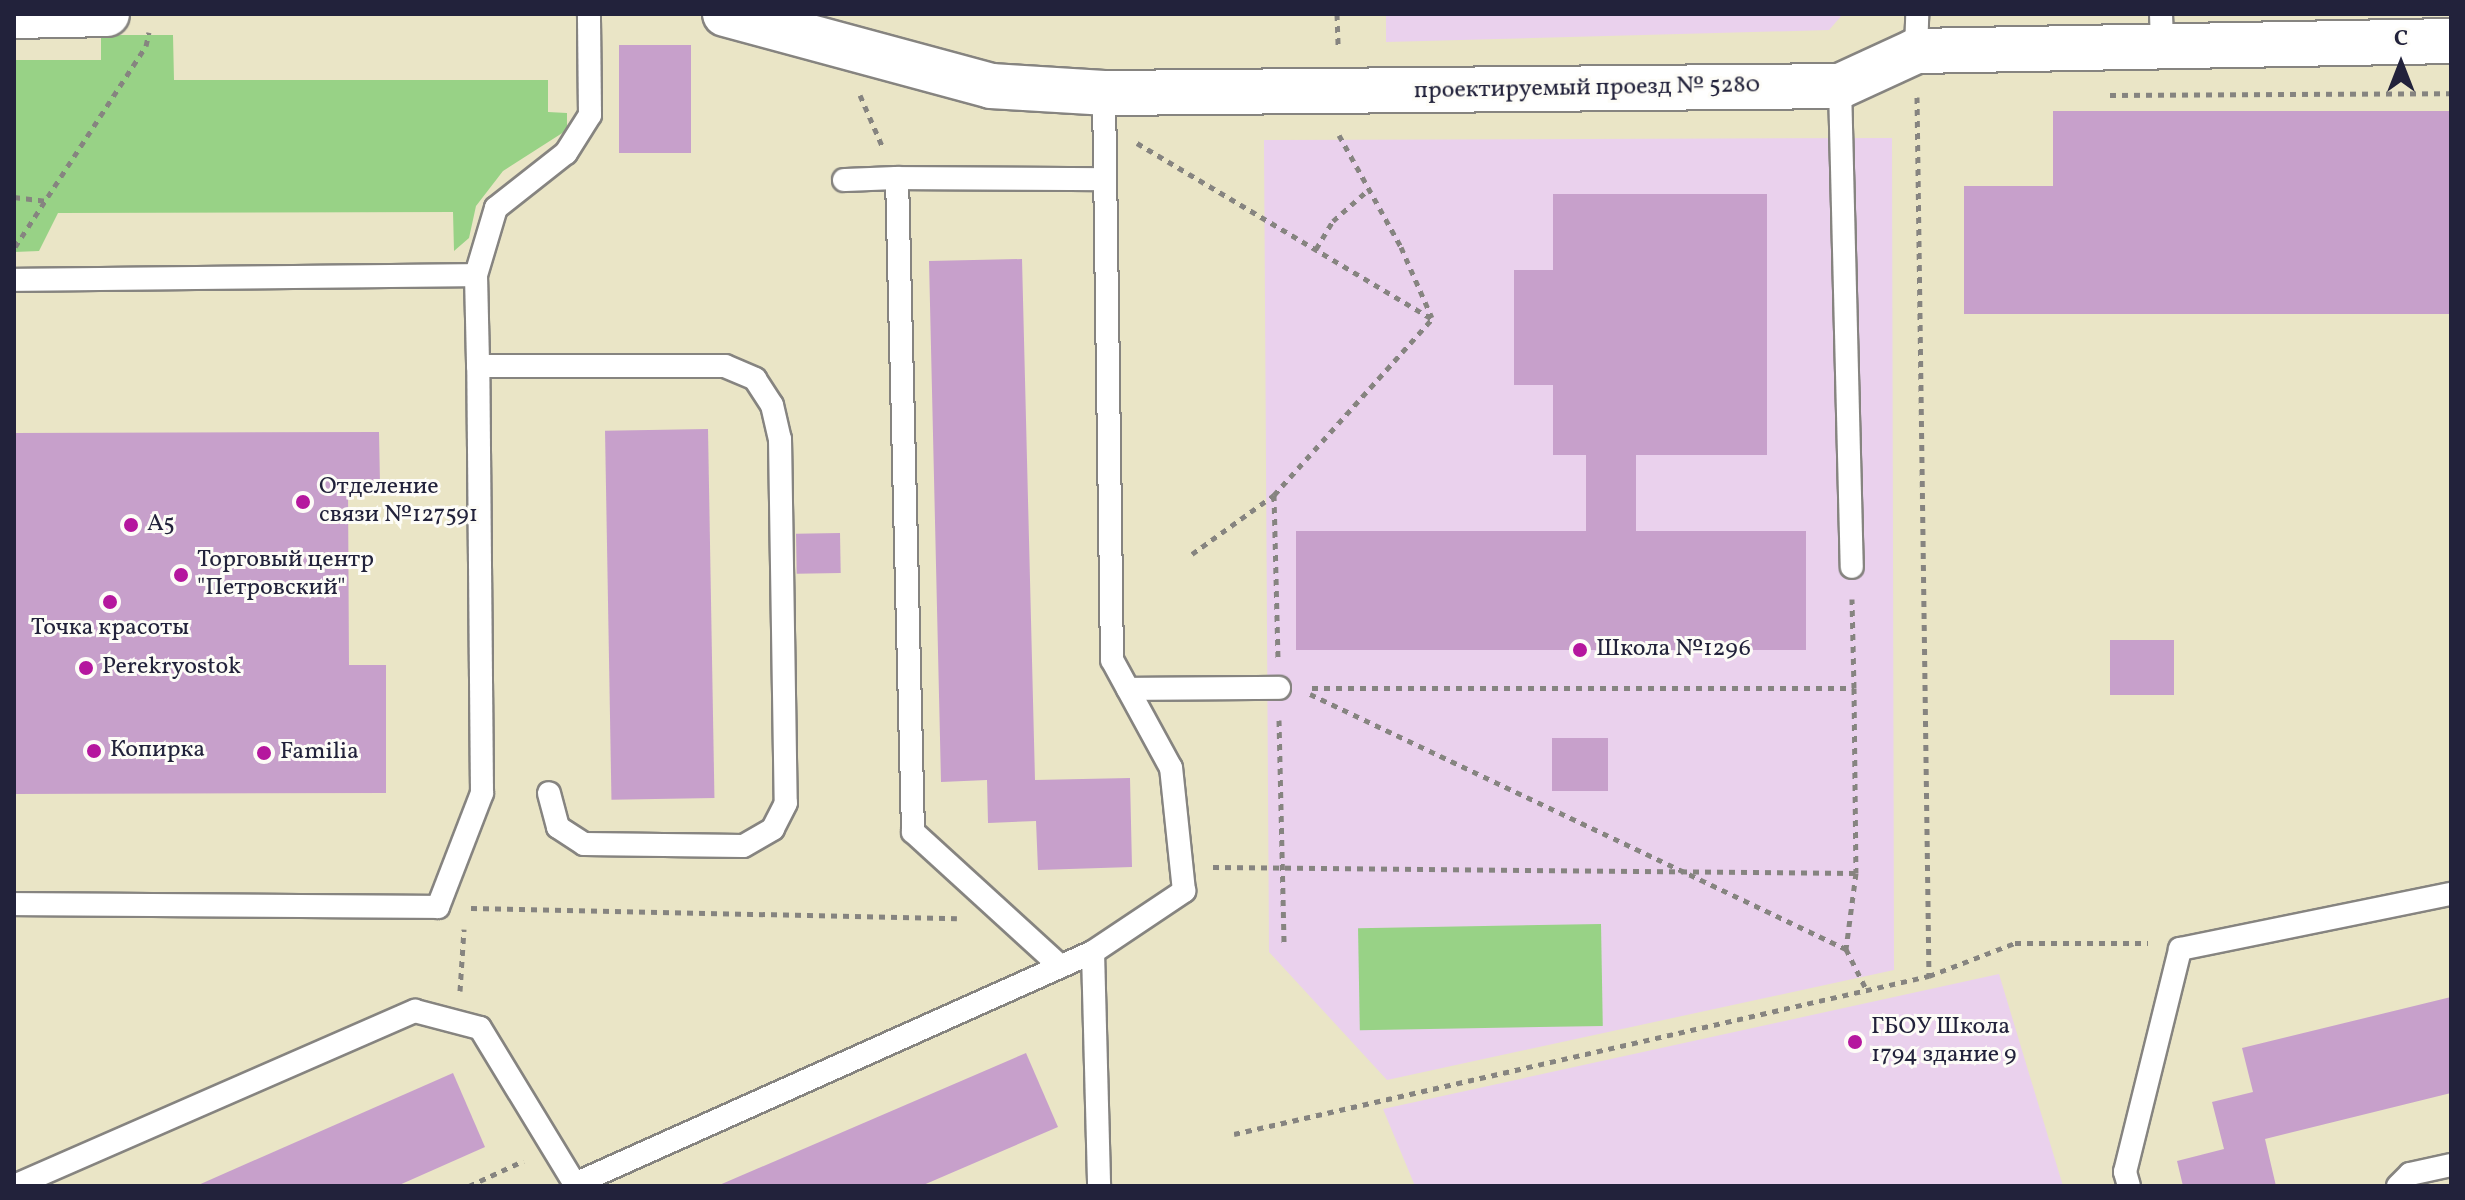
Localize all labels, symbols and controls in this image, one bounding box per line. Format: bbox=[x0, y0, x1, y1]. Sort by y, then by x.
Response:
north arrow bbox=[2361, 24, 2441, 104]
text: С bbox=[2394, 24, 2408, 55]
street label: проектируемый проезд № 5280 bbox=[1414, 72, 1760, 106]
place label: Отделение связи №127591 bbox=[319, 474, 478, 530]
marker: Отделение связи №127591 bbox=[294, 493, 312, 511]
place label: А5 bbox=[147, 511, 175, 539]
marker: А5 bbox=[122, 516, 140, 534]
place label: Торговый центр "Петровский" bbox=[197, 547, 374, 603]
marker: Торговый центр "Петровский" bbox=[172, 566, 190, 584]
marker: Точка красоты bbox=[101, 593, 119, 611]
place label: Точка красоты bbox=[31, 615, 189, 643]
place label: Школа №1296 bbox=[1596, 636, 1751, 664]
marker: Школа №1296 bbox=[1571, 641, 1589, 659]
place label: Perekryostok bbox=[102, 654, 241, 682]
marker: Perekryostok bbox=[77, 659, 95, 677]
place label: Копирка bbox=[110, 737, 205, 765]
place label: Familia bbox=[280, 739, 359, 767]
marker: Копирка bbox=[85, 742, 103, 760]
marker: Familia bbox=[255, 744, 273, 762]
place label: ГБОУ Школа 1794 здание 9 bbox=[1871, 1014, 2016, 1070]
marker: ГБОУ Школа 1794 здание 9 bbox=[1846, 1033, 1864, 1051]

